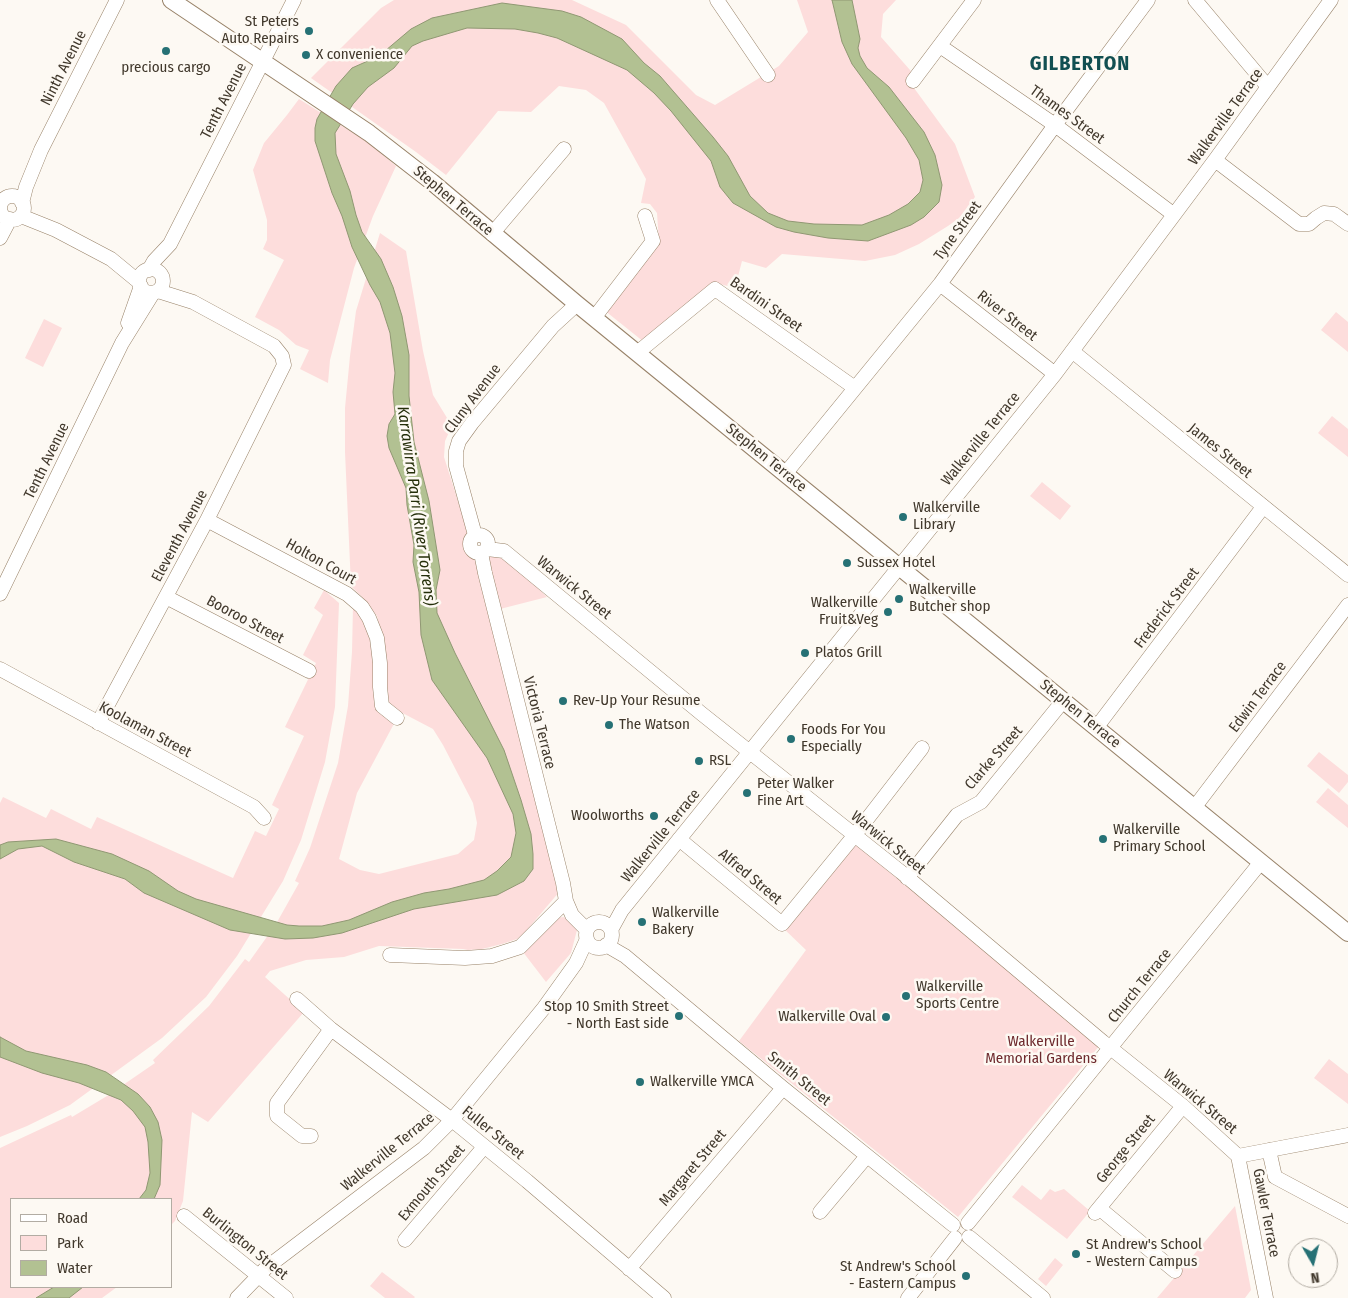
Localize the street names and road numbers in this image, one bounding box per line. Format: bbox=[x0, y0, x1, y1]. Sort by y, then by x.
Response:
street label: Ninth Avenue bbox=[37, 27, 91, 109]
street label: Tenth Avenue bbox=[197, 60, 251, 142]
street label: Walkerville Terrace bbox=[1185, 65, 1267, 169]
street label: Thames Street bbox=[1026, 82, 1108, 148]
street label: Stephen Terrace bbox=[409, 162, 497, 240]
street label: Tyne Street bbox=[931, 198, 985, 264]
street label: Bardini Street bbox=[726, 273, 806, 337]
street label: River Street bbox=[973, 287, 1041, 345]
street label: Cluny Avenue bbox=[441, 361, 505, 437]
street label: Walkerville Terrace bbox=[938, 389, 1024, 489]
street label: Tenth Avenue bbox=[21, 420, 73, 502]
street label: Stephen Terrace bbox=[722, 420, 810, 496]
street label: James Street bbox=[1184, 420, 1256, 482]
street label: Eleventh Avenue bbox=[148, 487, 212, 585]
street label: Holton Court bbox=[282, 535, 360, 589]
street label: Warwick Street bbox=[533, 552, 615, 624]
street label: Frederick Street bbox=[1131, 564, 1203, 652]
street label: Booroo Street bbox=[203, 592, 287, 648]
street label: Edwin Terrace bbox=[1225, 658, 1291, 736]
street label: Victoria Terrace bbox=[519, 675, 559, 771]
street label: Stephen Terrace bbox=[1036, 676, 1124, 752]
street label: Koolaman Street bbox=[96, 698, 194, 762]
street label: Clarke Street bbox=[961, 722, 1027, 794]
street label: Walkerville Terrace bbox=[618, 786, 704, 886]
street label: Warwick Street bbox=[847, 807, 929, 879]
street label: Alfred Street bbox=[715, 845, 785, 909]
street label: Church Terrace bbox=[1105, 945, 1175, 1027]
street label: Smith Street bbox=[764, 1048, 834, 1110]
street label: Warwick Street bbox=[1159, 1066, 1241, 1138]
street label: Fuller Street bbox=[458, 1102, 528, 1164]
street label: Walkerville Terrace bbox=[338, 1109, 438, 1195]
street label: George Street bbox=[1093, 1111, 1159, 1187]
street label: Margaret Street bbox=[656, 1126, 730, 1210]
street label: Exmouth Street bbox=[395, 1141, 469, 1225]
street label: Gawler Terrace bbox=[1249, 1167, 1283, 1259]
street label: Burlington Street bbox=[199, 1204, 291, 1284]

